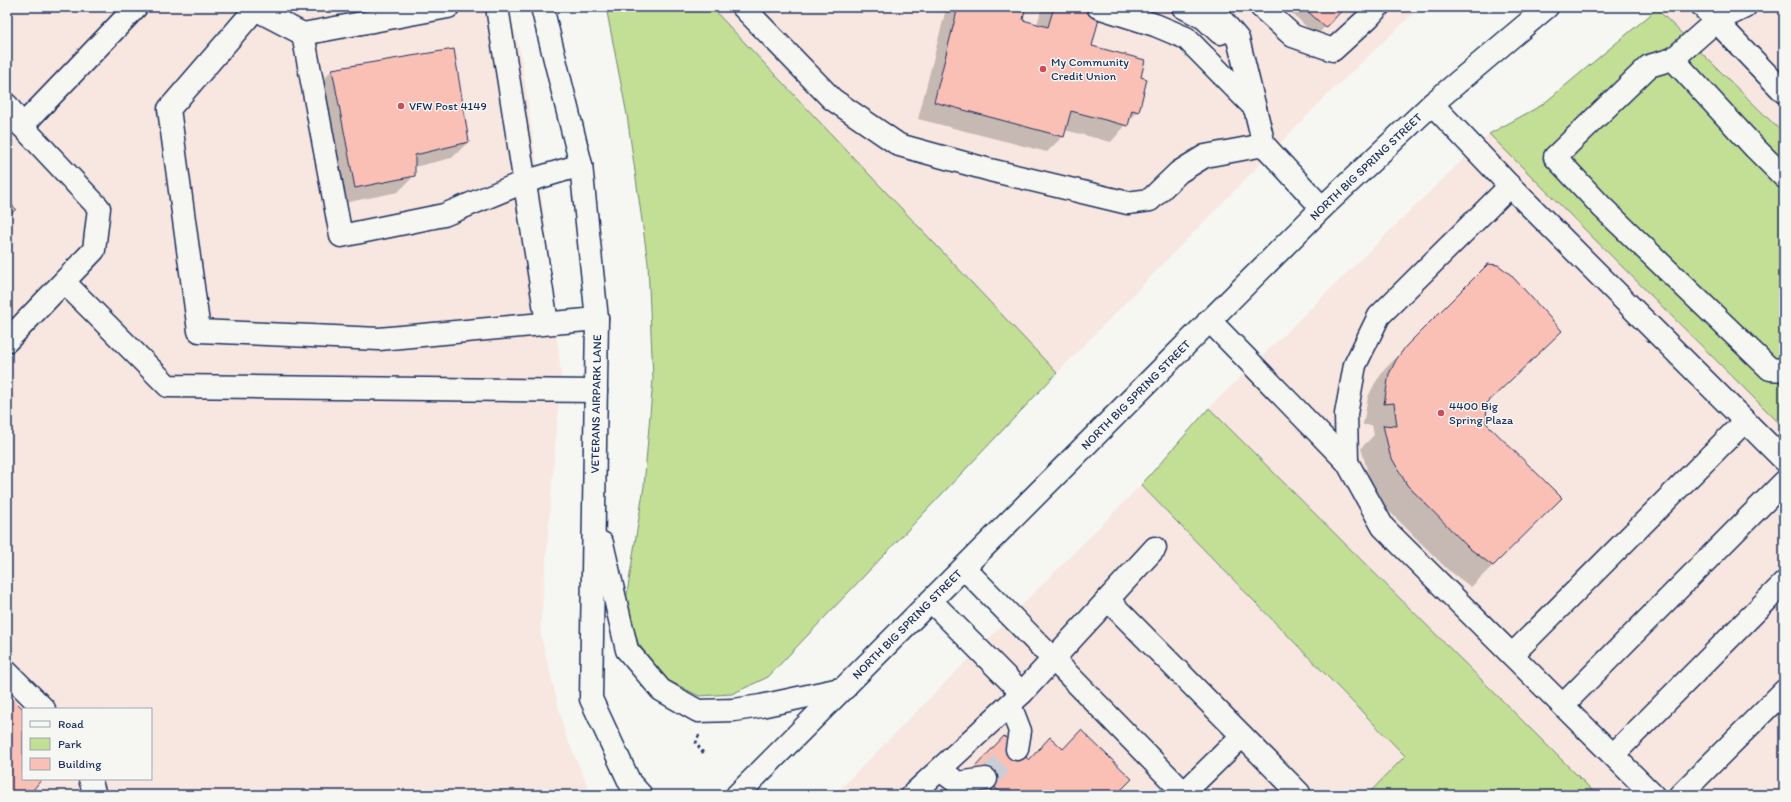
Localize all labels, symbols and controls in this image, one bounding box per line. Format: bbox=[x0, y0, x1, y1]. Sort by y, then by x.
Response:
place label: My Community Credit Union bbox=[1051, 55, 1129, 83]
marker: My Community Credit Union bbox=[1038, 64, 1048, 74]
place label: VFW Post 4149 bbox=[409, 99, 487, 113]
marker: VFW Post 4149 bbox=[396, 101, 406, 111]
street label: NORTH BIG SPRING STREET bbox=[1307, 110, 1425, 223]
street label: VETERANS AIRPARK LANE bbox=[588, 334, 604, 474]
street label: NORTH BIG SPRING STREET bbox=[1078, 337, 1194, 453]
place label: 4400 Big Spring Plaza bbox=[1449, 399, 1514, 427]
marker: 4400 Big Spring Plaza bbox=[1436, 408, 1446, 418]
street label: NORTH BIG SPRING STREET bbox=[849, 566, 965, 682]
legend bbox=[22, 708, 152, 780]
text: Road bbox=[58, 717, 84, 731]
text: Park bbox=[58, 737, 82, 751]
text: Building bbox=[58, 757, 102, 771]

